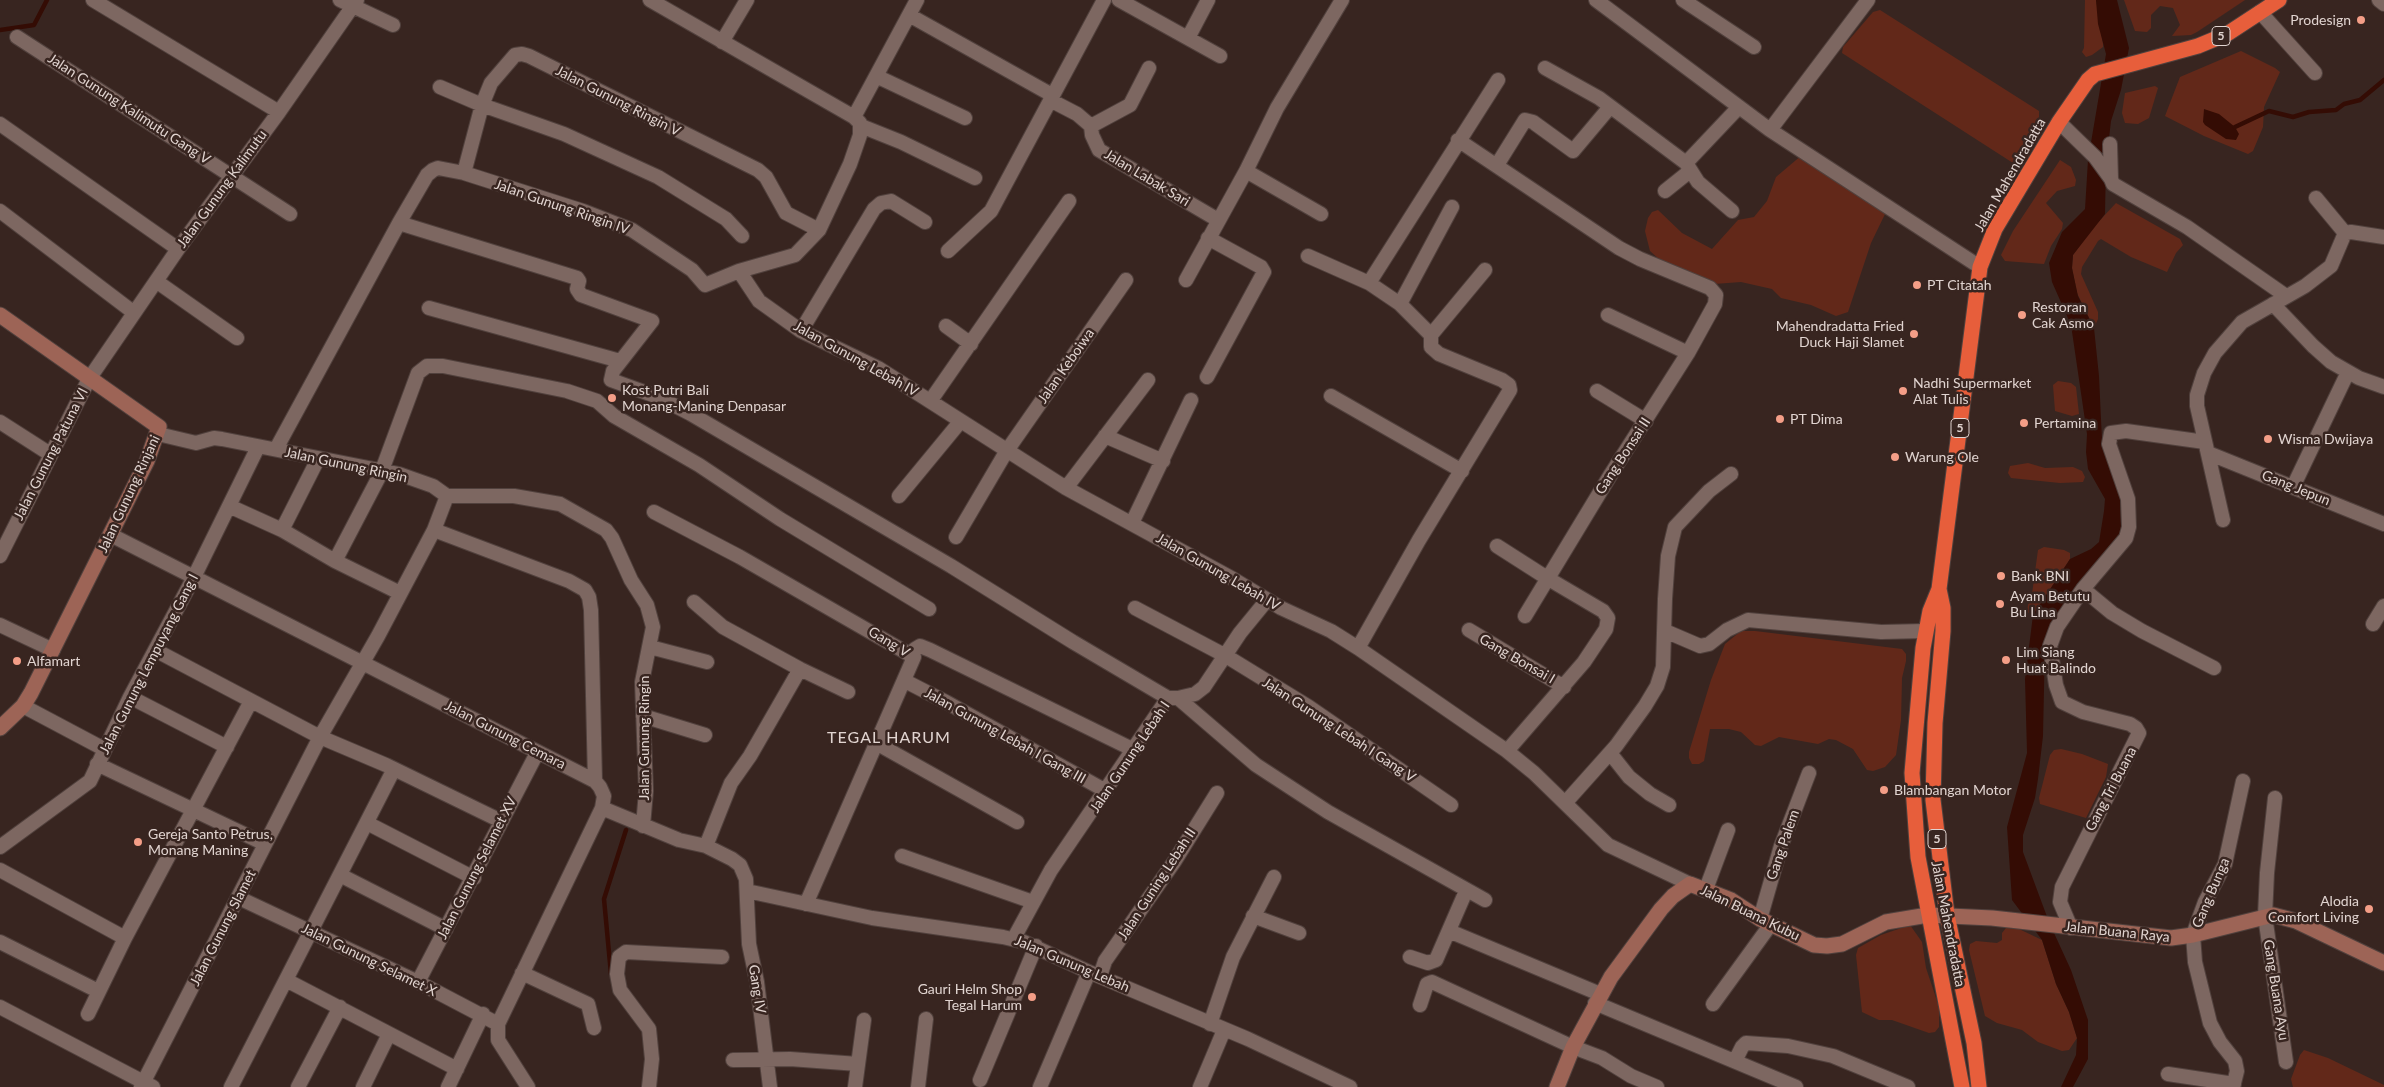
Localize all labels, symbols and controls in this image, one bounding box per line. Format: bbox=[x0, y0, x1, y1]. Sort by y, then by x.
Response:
place label: Prodesign bbox=[2290, 12, 2351, 28]
marker: Prodesign bbox=[2355, 14, 2367, 26]
road number: 5 bbox=[2212, 27, 2230, 46]
street label: Jalan Gunung Kalimutu Gang V bbox=[45, 50, 213, 168]
street label: Jalan Gunung Ringin V bbox=[553, 62, 683, 140]
street label: Jalan Mahendradatta bbox=[1971, 115, 2049, 235]
street label: Jalan Gunung Kalimutu bbox=[174, 127, 270, 251]
street label: Jalan Labak Sari bbox=[1101, 146, 1193, 210]
street label: Jalan Gunung Ringin IV bbox=[492, 176, 632, 238]
place label: PT Citatah bbox=[1927, 277, 1992, 293]
marker: PT Citatah bbox=[1911, 279, 1923, 291]
place label: Restoran Cak Asmo bbox=[2032, 299, 2094, 332]
marker: Restoran Cak Asmo bbox=[2016, 309, 2028, 321]
street label: Jalan Gunung Lebah IV bbox=[791, 318, 921, 400]
place label: Mahendradatta Fried Duck Haji Slamet bbox=[1776, 318, 1904, 351]
street label: Jalan Keboiwa bbox=[1034, 325, 1098, 407]
marker: Mahendradatta Fried Duck Haji Slamet bbox=[1908, 328, 1920, 340]
place label: Nadhi Supermarket Alat Tulis bbox=[1913, 375, 2031, 408]
place label: Kost Putri Bali Monang-Maning Denpasar bbox=[622, 382, 786, 414]
street label: Jalan Gunung Patuna VI bbox=[10, 385, 92, 523]
marker: Nadhi Supermarket Alat Tulis bbox=[1897, 385, 1909, 397]
marker: Kost Putri Bali Monang-Maning Denpasar bbox=[606, 392, 618, 404]
place label: PT Dima bbox=[1790, 411, 1843, 427]
marker: PT Dima bbox=[1774, 413, 1786, 425]
street label: Gang Bonsai II bbox=[1592, 414, 1654, 498]
place label: Pertamina bbox=[2034, 415, 2096, 431]
marker: Pertamina bbox=[2018, 417, 2030, 429]
road number: 5 bbox=[1951, 418, 1969, 438]
place label: Wisma Dwijaya bbox=[2278, 431, 2373, 447]
street label: Jalan Gunung Rinjani bbox=[94, 433, 164, 555]
marker: Wisma Dwijaya bbox=[2262, 433, 2274, 445]
street label: Jalan Gunung Ringin bbox=[283, 444, 409, 486]
place label: Warung Ole bbox=[1905, 449, 1979, 465]
marker: Warung Ole bbox=[1889, 451, 1901, 463]
street label: Gang Jepun bbox=[2259, 467, 2333, 509]
street label: Jalan Gunung Lebah IV bbox=[1153, 530, 1283, 614]
place label: Bank BNI bbox=[2011, 568, 2069, 584]
marker: Bank BNI bbox=[1995, 570, 2007, 582]
street label: Jalan Gunung Lempuyang Gang I bbox=[96, 571, 202, 757]
place label: Ayam Betutu Bu Lina bbox=[2010, 588, 2090, 620]
marker: Ayam Betutu Bu Lina bbox=[1994, 598, 2006, 610]
street label: Gang V bbox=[865, 623, 913, 661]
street label: Gang Bonsai I bbox=[1476, 631, 1558, 687]
place label: Lim Siang Huat Balindo bbox=[2016, 644, 2096, 676]
place label: Alfamart bbox=[27, 653, 80, 669]
marker: Lim Siang Huat Balindo bbox=[2000, 654, 2012, 666]
marker: Alfamart bbox=[11, 655, 23, 667]
street label: Jalan Gunung Lebah I Gang V bbox=[1259, 674, 1419, 786]
street label: Jalan Gunung Ringin bbox=[636, 676, 652, 800]
street label: Jalan Gunung Lebah I Gang III bbox=[921, 685, 1089, 787]
street label: Jalan Gunung Cemara bbox=[442, 697, 568, 773]
street label: Jalan Gunung Lebah I bbox=[1087, 698, 1173, 816]
district label: TEGAL HARUM bbox=[826, 728, 952, 748]
street label: Gang Tri Buana bbox=[2082, 744, 2140, 834]
place label: Blambangan Motor bbox=[1894, 782, 2012, 798]
marker: Blambangan Motor bbox=[1878, 784, 1890, 796]
street label: Jalan Gunung Selamet XV bbox=[434, 794, 520, 942]
street label: Gang Palem bbox=[1763, 808, 1803, 882]
street label: Jalan Guning Lebah II bbox=[1115, 825, 1199, 943]
place label: Gereja Santo Petrus, Monang Maning bbox=[148, 826, 273, 859]
road number: 5 bbox=[1928, 830, 1946, 849]
marker: Gereja Santo Petrus, Monang Maning bbox=[132, 836, 144, 848]
street label: Gang Bunga bbox=[2189, 855, 2233, 931]
street label: Jalan Mahendradatta bbox=[1928, 860, 1968, 988]
street label: Jalan Gunung Slamet bbox=[186, 867, 260, 989]
street label: Jalan Buana Kubu bbox=[1697, 882, 1803, 944]
place label: Alodia Comfort Living bbox=[2268, 893, 2359, 926]
marker: Alodia Comfort Living bbox=[2363, 903, 2375, 915]
street label: Jalan Buana Raya bbox=[2064, 918, 2170, 946]
street label: Jalan Gunung Selamet X bbox=[299, 920, 439, 1000]
street label: Jalan Gunung Lebah bbox=[1012, 932, 1132, 996]
street label: Gang Buana Ayu bbox=[2260, 938, 2292, 1042]
street label: Gang IV bbox=[745, 963, 769, 1015]
place label: Gauri Helm Shop Tegal Harum bbox=[918, 981, 1022, 1014]
marker: Gauri Helm Shop Tegal Harum bbox=[1026, 991, 1038, 1003]

